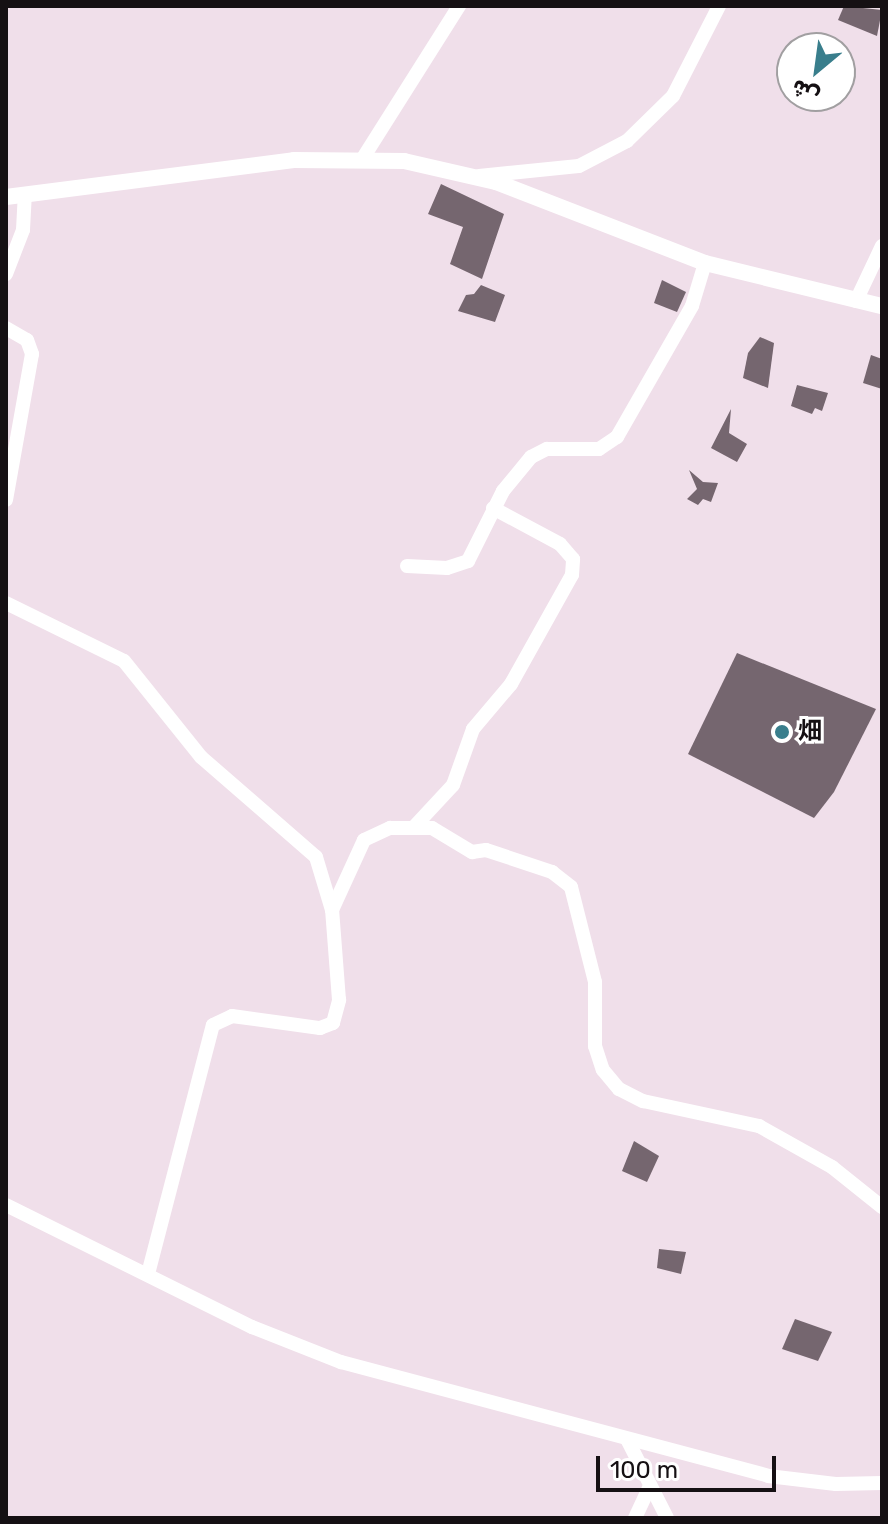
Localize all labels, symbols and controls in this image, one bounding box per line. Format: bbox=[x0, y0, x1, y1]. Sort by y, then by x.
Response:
north arrow bbox=[776, 32, 856, 112]
text: ش bbox=[786, 73, 824, 110]
place label: 畑 bbox=[798, 718, 822, 746]
marker: 畑 bbox=[773, 723, 791, 741]
scale bar bbox=[600, 1440, 780, 1490]
text: 100 m bbox=[610, 1456, 678, 1484]

